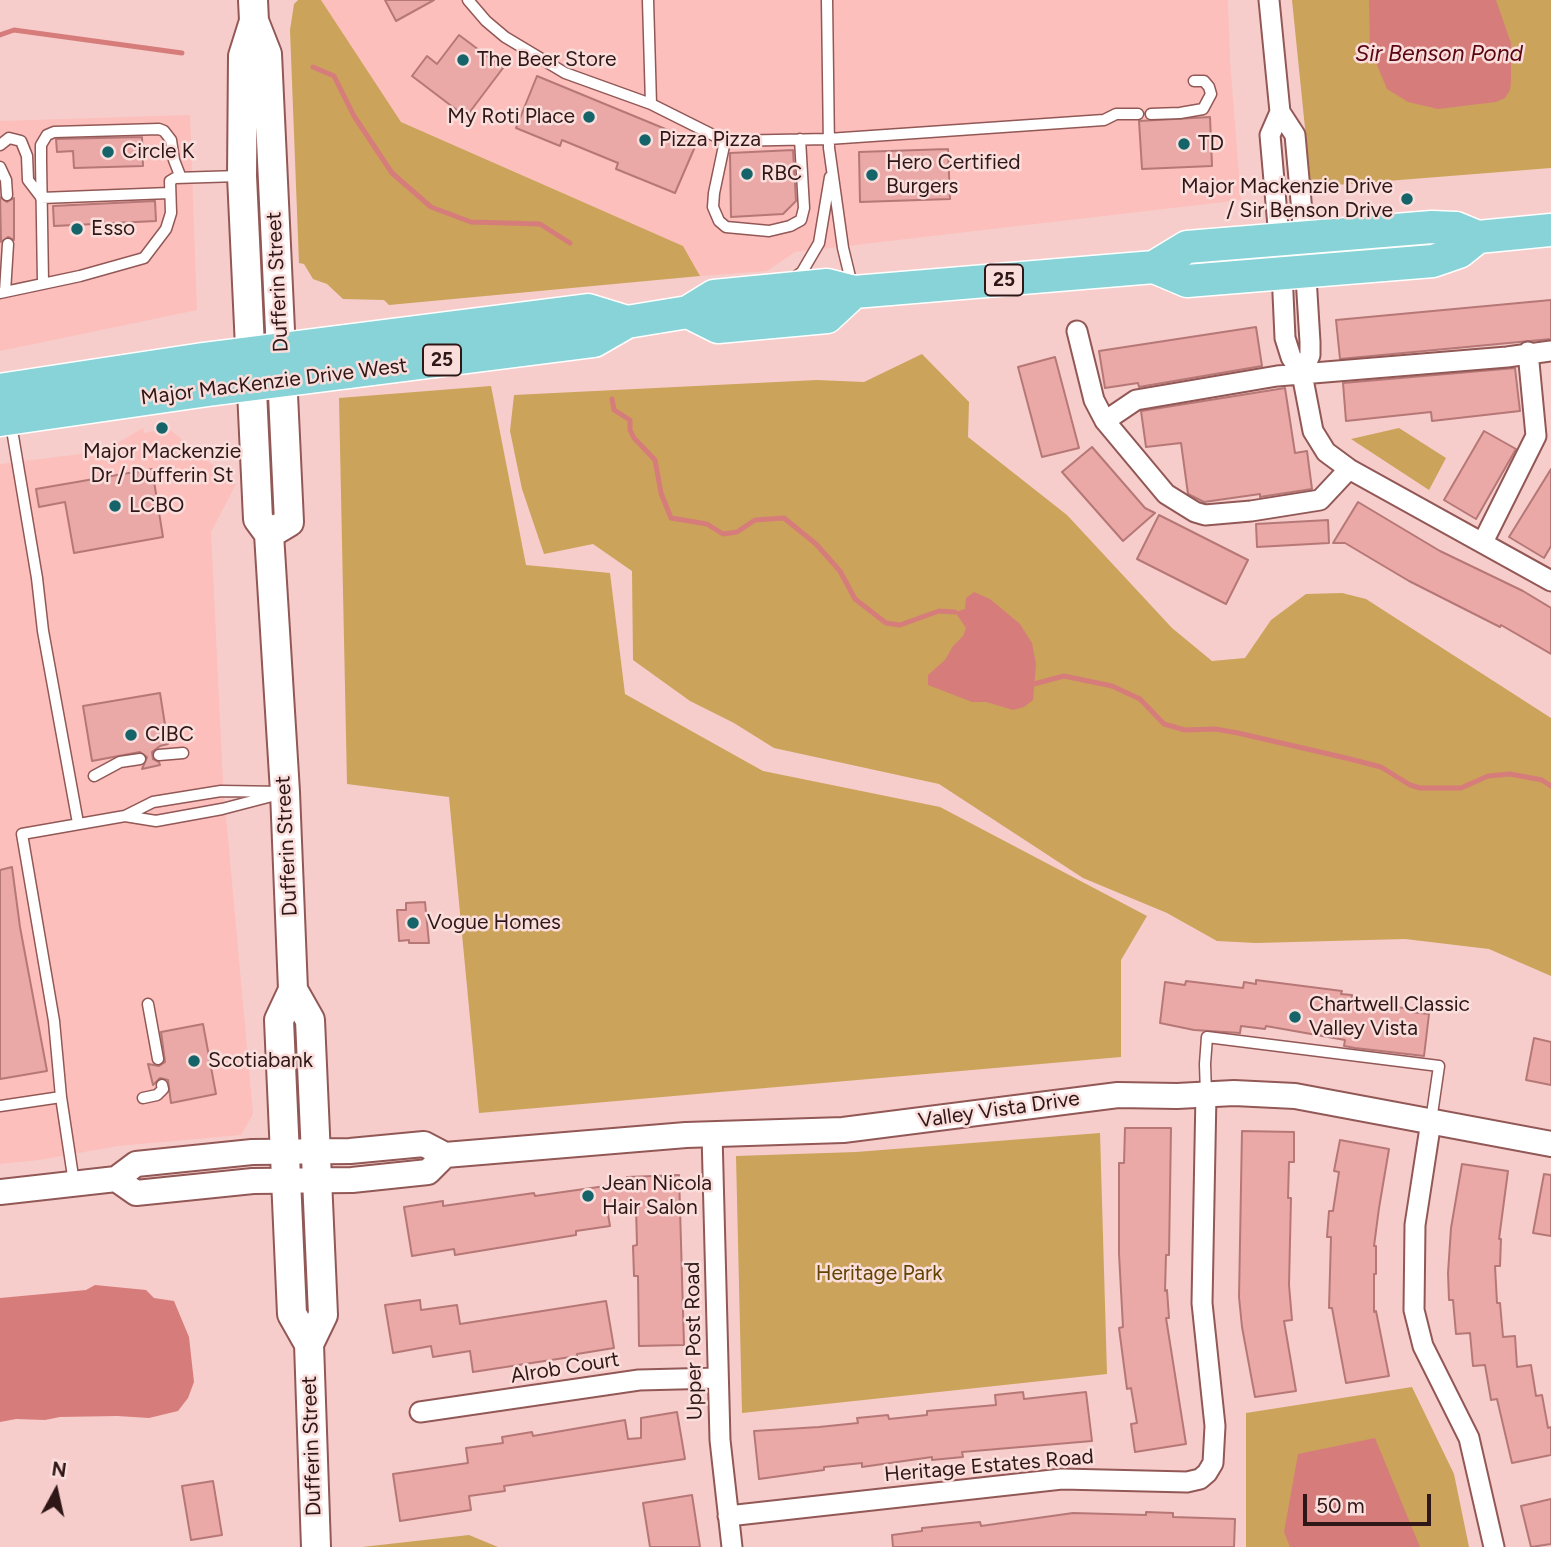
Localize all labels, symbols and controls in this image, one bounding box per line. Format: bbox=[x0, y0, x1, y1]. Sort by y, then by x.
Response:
water label: Sir Benson Pond bbox=[1355, 40, 1523, 68]
place label: The Beer Store bbox=[477, 47, 617, 73]
marker: The Beer Store bbox=[455, 52, 471, 68]
place label: My Roti Place bbox=[447, 104, 575, 130]
marker: My Roti Place bbox=[581, 109, 597, 125]
place label: Pizza Pizza bbox=[659, 127, 761, 153]
place label: TD bbox=[1198, 131, 1224, 157]
marker: Pizza Pizza bbox=[637, 132, 653, 148]
marker: TD bbox=[1176, 136, 1192, 152]
place label: Circle K bbox=[122, 139, 195, 165]
marker: Circle K bbox=[100, 144, 116, 160]
place label: Hero Certified Burgers bbox=[886, 150, 1021, 200]
place label: RBC bbox=[761, 161, 802, 187]
marker: RBC bbox=[739, 166, 755, 182]
marker: Hero Certified Burgers bbox=[864, 167, 880, 183]
place label: Major Mackenzie Drive / Sir Benson Drive bbox=[1181, 174, 1393, 224]
marker: Major Mackenzie Drive / Sir Benson Drive bbox=[1399, 191, 1415, 207]
street label: Dufferin Street bbox=[262, 211, 294, 353]
place label: Esso bbox=[91, 216, 135, 242]
marker: Esso bbox=[69, 221, 85, 237]
road number: 25 bbox=[985, 264, 1023, 296]
road number: 25 bbox=[423, 344, 461, 376]
street label: Major MacKenzie Drive West bbox=[139, 353, 409, 411]
marker: Major Mackenzie Dr / Dufferin St bbox=[154, 420, 170, 436]
place label: Major Mackenzie Dr / Dufferin St bbox=[83, 439, 241, 489]
place label: LCBO bbox=[129, 493, 184, 519]
marker: LCBO bbox=[107, 498, 123, 514]
place label: CIBC bbox=[145, 722, 194, 748]
marker: CIBC bbox=[123, 727, 139, 743]
street label: Dufferin Street bbox=[271, 775, 303, 917]
place label: Vogue Homes bbox=[427, 910, 561, 936]
marker: Vogue Homes bbox=[405, 915, 421, 931]
place label: Chartwell Classic Valley Vista bbox=[1309, 992, 1470, 1042]
marker: Chartwell Classic Valley Vista bbox=[1287, 1009, 1303, 1025]
place label: Scotiabank bbox=[208, 1048, 313, 1074]
marker: Scotiabank bbox=[186, 1053, 202, 1069]
street label: Valley Vista Drive bbox=[917, 1086, 1081, 1134]
place label: Jean Nicola Hair Salon bbox=[602, 1171, 712, 1221]
marker: Jean Nicola Hair Salon bbox=[580, 1188, 596, 1204]
street label: Upper Post Road bbox=[680, 1261, 708, 1421]
park label: Heritage Park bbox=[816, 1261, 942, 1287]
street label: Alrob Court bbox=[509, 1347, 621, 1389]
street label: Dufferin Street bbox=[297, 1375, 327, 1517]
street label: Heritage Estates Road bbox=[883, 1444, 1095, 1488]
north arrow bbox=[21, 1456, 91, 1526]
text: N bbox=[50, 1457, 68, 1482]
scale bar bbox=[1306, 1480, 1434, 1524]
text: 50 m bbox=[1316, 1493, 1365, 1518]

